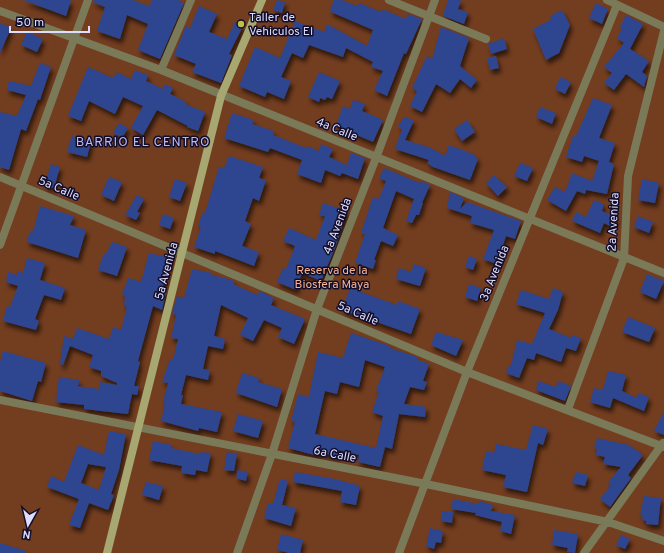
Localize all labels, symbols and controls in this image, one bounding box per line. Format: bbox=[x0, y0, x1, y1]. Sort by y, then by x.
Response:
scale bar bbox=[10, 8, 89, 34]
place label: Taller de Vehiculos El bbox=[249, 10, 313, 40]
text: 50 m bbox=[16, 15, 44, 31]
marker: Taller de Vehiculos El bbox=[236, 19, 246, 29]
street label: 4a Calle bbox=[314, 114, 360, 145]
district label: BARRIO EL CENTRO bbox=[76, 135, 210, 151]
street label: 5a Calle bbox=[36, 173, 82, 205]
street label: 2a Avenida bbox=[604, 192, 624, 252]
street label: 4a Avenida bbox=[320, 196, 356, 257]
street label: 5a Avenida bbox=[152, 241, 182, 302]
street label: 3a Avenida bbox=[476, 243, 513, 304]
park label: Reserva de la Biosfera Maya bbox=[295, 263, 369, 293]
street label: 5a Calle bbox=[335, 298, 381, 330]
street label: 6a Calle bbox=[312, 443, 358, 467]
north arrow bbox=[8, 505, 48, 545]
text: N bbox=[22, 526, 32, 541]

